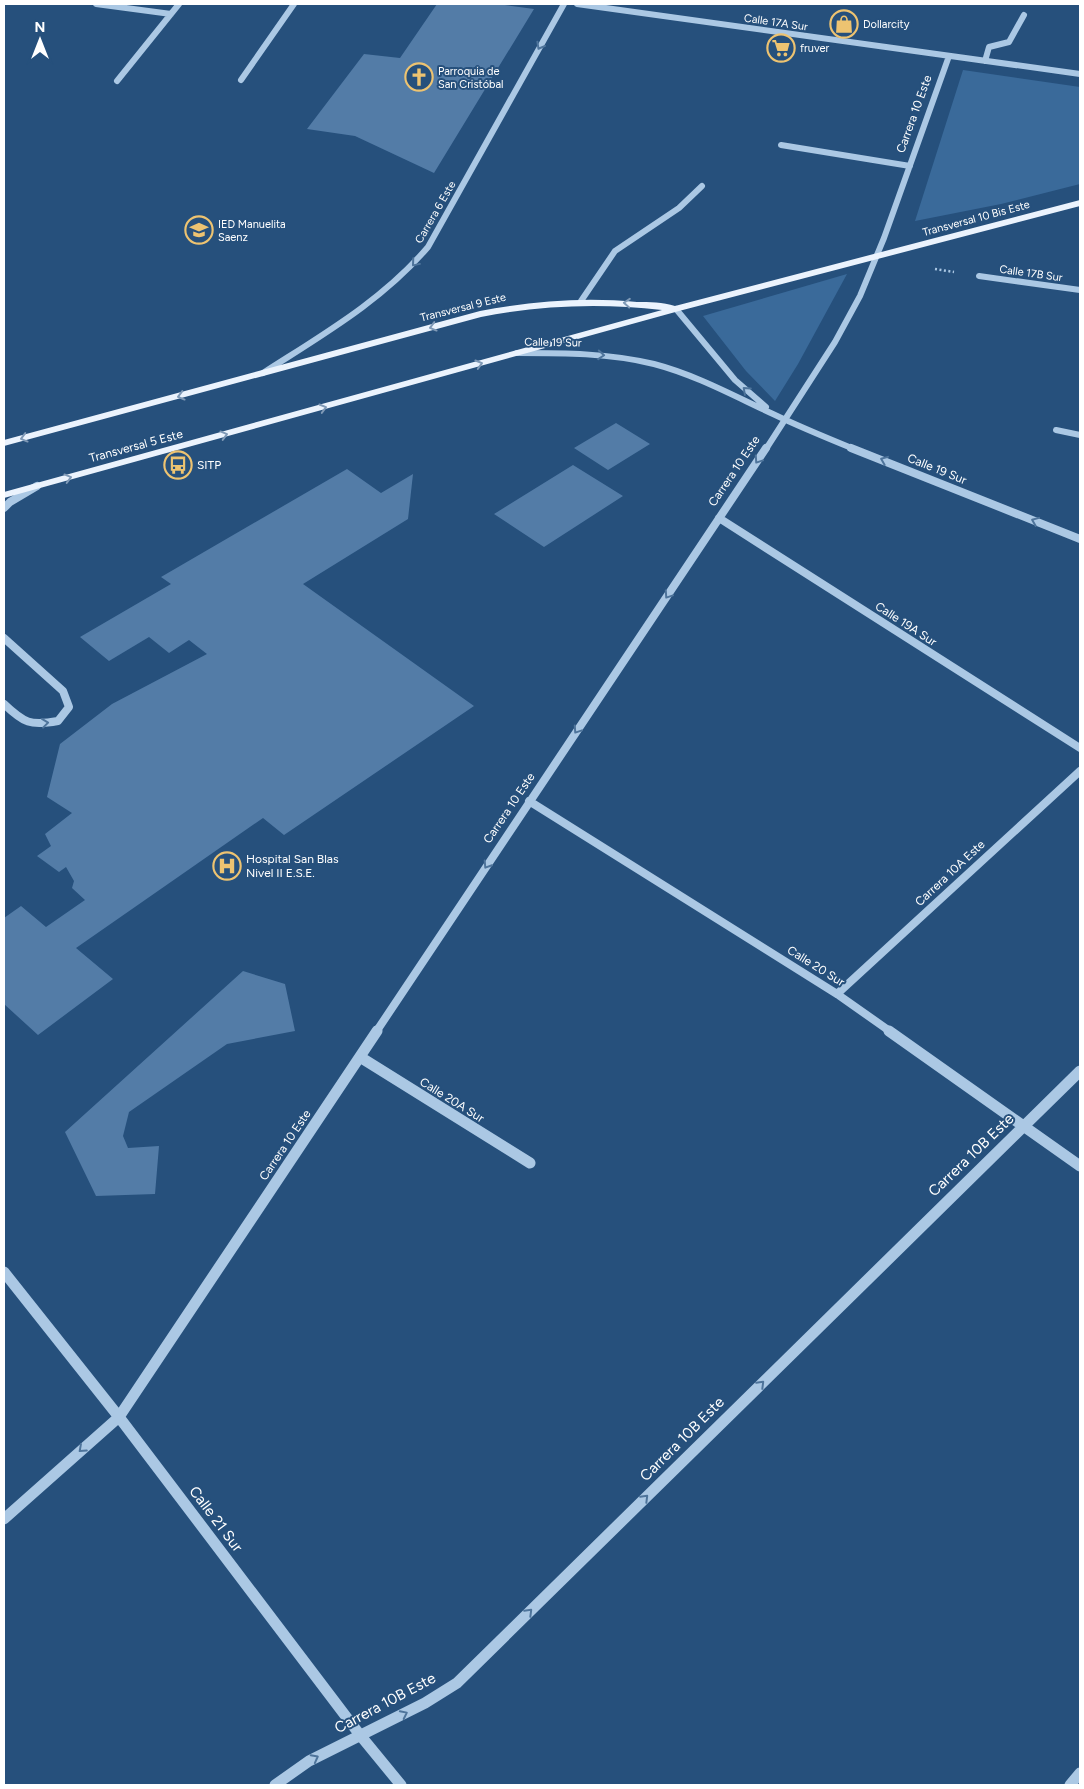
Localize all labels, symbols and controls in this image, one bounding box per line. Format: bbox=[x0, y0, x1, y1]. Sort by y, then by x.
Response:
shop icon: Dollarcity bbox=[829, 9, 859, 39]
street label: Calle 17A Sur bbox=[743, 12, 809, 33]
north arrow bbox=[15, 15, 65, 65]
place label: Dollarcity bbox=[863, 18, 910, 31]
text: N bbox=[35, 19, 45, 36]
supermarket icon: fruver bbox=[766, 33, 796, 63]
one-way arrow bbox=[536, 41, 546, 50]
place label: fruver bbox=[800, 42, 830, 55]
church icon: Parroquia de San Cristóbal bbox=[404, 62, 434, 92]
place label: Parroquia de San Cristóbal bbox=[438, 65, 504, 91]
street label: Carrera 10 Este bbox=[893, 73, 935, 155]
street label: Carrera 6 Este bbox=[412, 179, 458, 246]
street label: Transversal 10 Bis Este bbox=[921, 198, 1031, 239]
school or university icon: IED Manuelita Saenz bbox=[184, 215, 214, 245]
place label: IED Manuelita Saenz bbox=[218, 218, 286, 244]
one-way arrow bbox=[412, 257, 421, 266]
street label: Calle 17B Sur bbox=[999, 263, 1064, 284]
street label: Transversal 9 Este bbox=[419, 291, 507, 324]
one-way arrow bbox=[623, 297, 631, 308]
one-way arrow bbox=[428, 321, 437, 332]
street label: Calle 19 Sur bbox=[524, 336, 582, 350]
one-way arrow bbox=[597, 350, 605, 361]
one-way arrow bbox=[475, 359, 483, 369]
one-way arrow bbox=[743, 387, 752, 396]
one-way arrow bbox=[176, 390, 185, 401]
one-way arrow bbox=[318, 403, 326, 413]
street label: Transversal 5 Este bbox=[88, 427, 185, 465]
one-way arrow bbox=[220, 430, 228, 440]
one-way arrow bbox=[20, 432, 28, 442]
street label: Carrera 10 Este bbox=[705, 433, 763, 509]
bus stop icon: SITP bbox=[163, 450, 193, 480]
street label: Calle 19 Sur bbox=[905, 451, 969, 487]
one-way arrow bbox=[755, 454, 764, 464]
one-way arrow bbox=[881, 455, 889, 465]
place label: SITP bbox=[197, 458, 221, 472]
one-way arrow bbox=[63, 473, 72, 484]
one-way arrow bbox=[1031, 516, 1040, 527]
one-way arrow bbox=[664, 590, 674, 599]
street label: Calle 19A Sur bbox=[873, 599, 939, 649]
one-way arrow bbox=[41, 718, 49, 729]
one-way arrow bbox=[574, 724, 583, 734]
street label: Carrera 10 Este bbox=[480, 770, 538, 846]
street label: Carrera 10A Este bbox=[912, 837, 988, 909]
hospital icon: Hospital San Blas Nivel II E.S.E. bbox=[212, 851, 242, 881]
place label: Hospital San Blas Nivel II E.S.E. bbox=[246, 852, 339, 880]
one-way arrow bbox=[484, 860, 493, 869]
street label: Calle 20 Sur bbox=[785, 943, 847, 989]
street label: Calle 20A Sur bbox=[417, 1075, 487, 1125]
street label: Carrera 10 Este bbox=[256, 1107, 314, 1183]
street label: Carrera 10B Este bbox=[925, 1110, 1017, 1200]
one-way arrow bbox=[755, 1381, 764, 1390]
street label: Carrera 10B Este bbox=[636, 1393, 728, 1485]
one-way arrow bbox=[79, 1444, 88, 1453]
street label: Calle 21 Sur bbox=[185, 1482, 247, 1556]
one-way arrow bbox=[639, 1495, 648, 1504]
one-way arrow bbox=[523, 1609, 532, 1618]
street label: Carrera 10B Este bbox=[332, 1669, 438, 1737]
one-way arrow bbox=[398, 1710, 407, 1720]
one-way arrow bbox=[310, 1754, 319, 1764]

